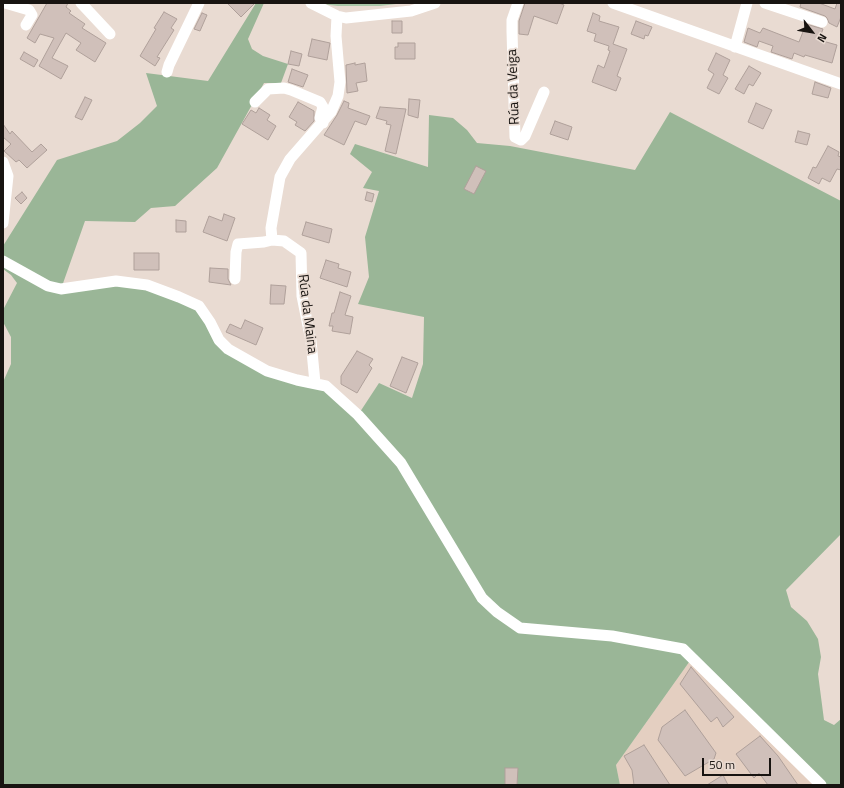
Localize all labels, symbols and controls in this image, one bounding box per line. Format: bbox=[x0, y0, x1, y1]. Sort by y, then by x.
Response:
north arrow bbox=[792, 12, 832, 52]
text: N bbox=[813, 31, 831, 46]
street label: Rúa da Veiga bbox=[504, 49, 524, 125]
street label: Rúa da Maina bbox=[294, 273, 320, 355]
scale bar bbox=[704, 750, 773, 776]
text: 50 m bbox=[709, 755, 735, 774]

